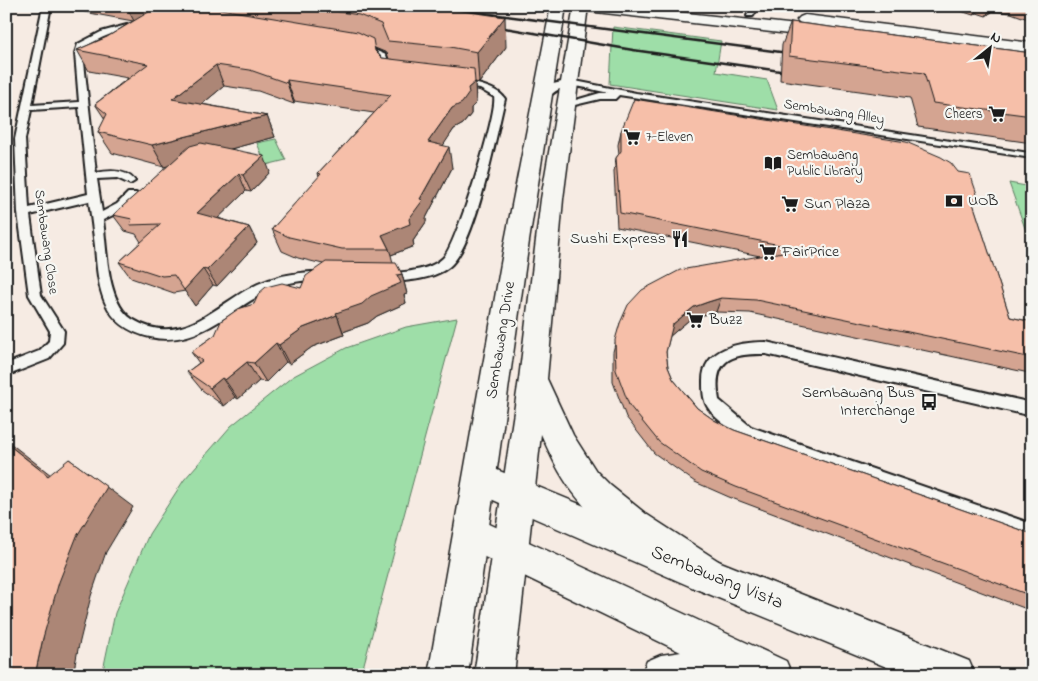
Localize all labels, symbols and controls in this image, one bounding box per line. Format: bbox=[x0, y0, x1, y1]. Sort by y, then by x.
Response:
north arrow bbox=[966, 22, 1016, 72]
text: N bbox=[986, 27, 1005, 49]
street label: Sembawang Alley bbox=[782, 94, 886, 131]
place label: Cheers bbox=[945, 104, 983, 125]
supermarket icon: Cheers bbox=[987, 104, 1007, 124]
supermarket icon: 7-Eleven bbox=[622, 127, 642, 147]
place label: 7-Eleven bbox=[646, 127, 693, 148]
place label: Sembawang Public Library bbox=[787, 145, 863, 183]
library icon: Sembawang Public Library bbox=[763, 153, 783, 173]
street label: Sembawang Close bbox=[27, 188, 64, 296]
place label: UOB bbox=[968, 189, 999, 213]
bank icon: UOB bbox=[944, 191, 964, 211]
place label: Sun Plaza bbox=[804, 192, 870, 216]
supermarket icon: Sun Plaza bbox=[780, 194, 800, 214]
place label: Sushi Express bbox=[570, 227, 666, 251]
restaurant icon: Sushi Express bbox=[670, 229, 690, 249]
place label: FairPrice bbox=[781, 240, 840, 264]
supermarket icon: FairPrice bbox=[758, 242, 778, 262]
street label: Sembawang Drive bbox=[480, 279, 522, 400]
place label: Buzz bbox=[708, 308, 743, 332]
supermarket icon: Buzz bbox=[685, 310, 705, 330]
place label: Sembawang Bus Interchange bbox=[802, 381, 916, 423]
bus stop icon: Sembawang Bus Interchange bbox=[919, 392, 939, 412]
street label: Sembawang Vista bbox=[646, 539, 787, 619]

